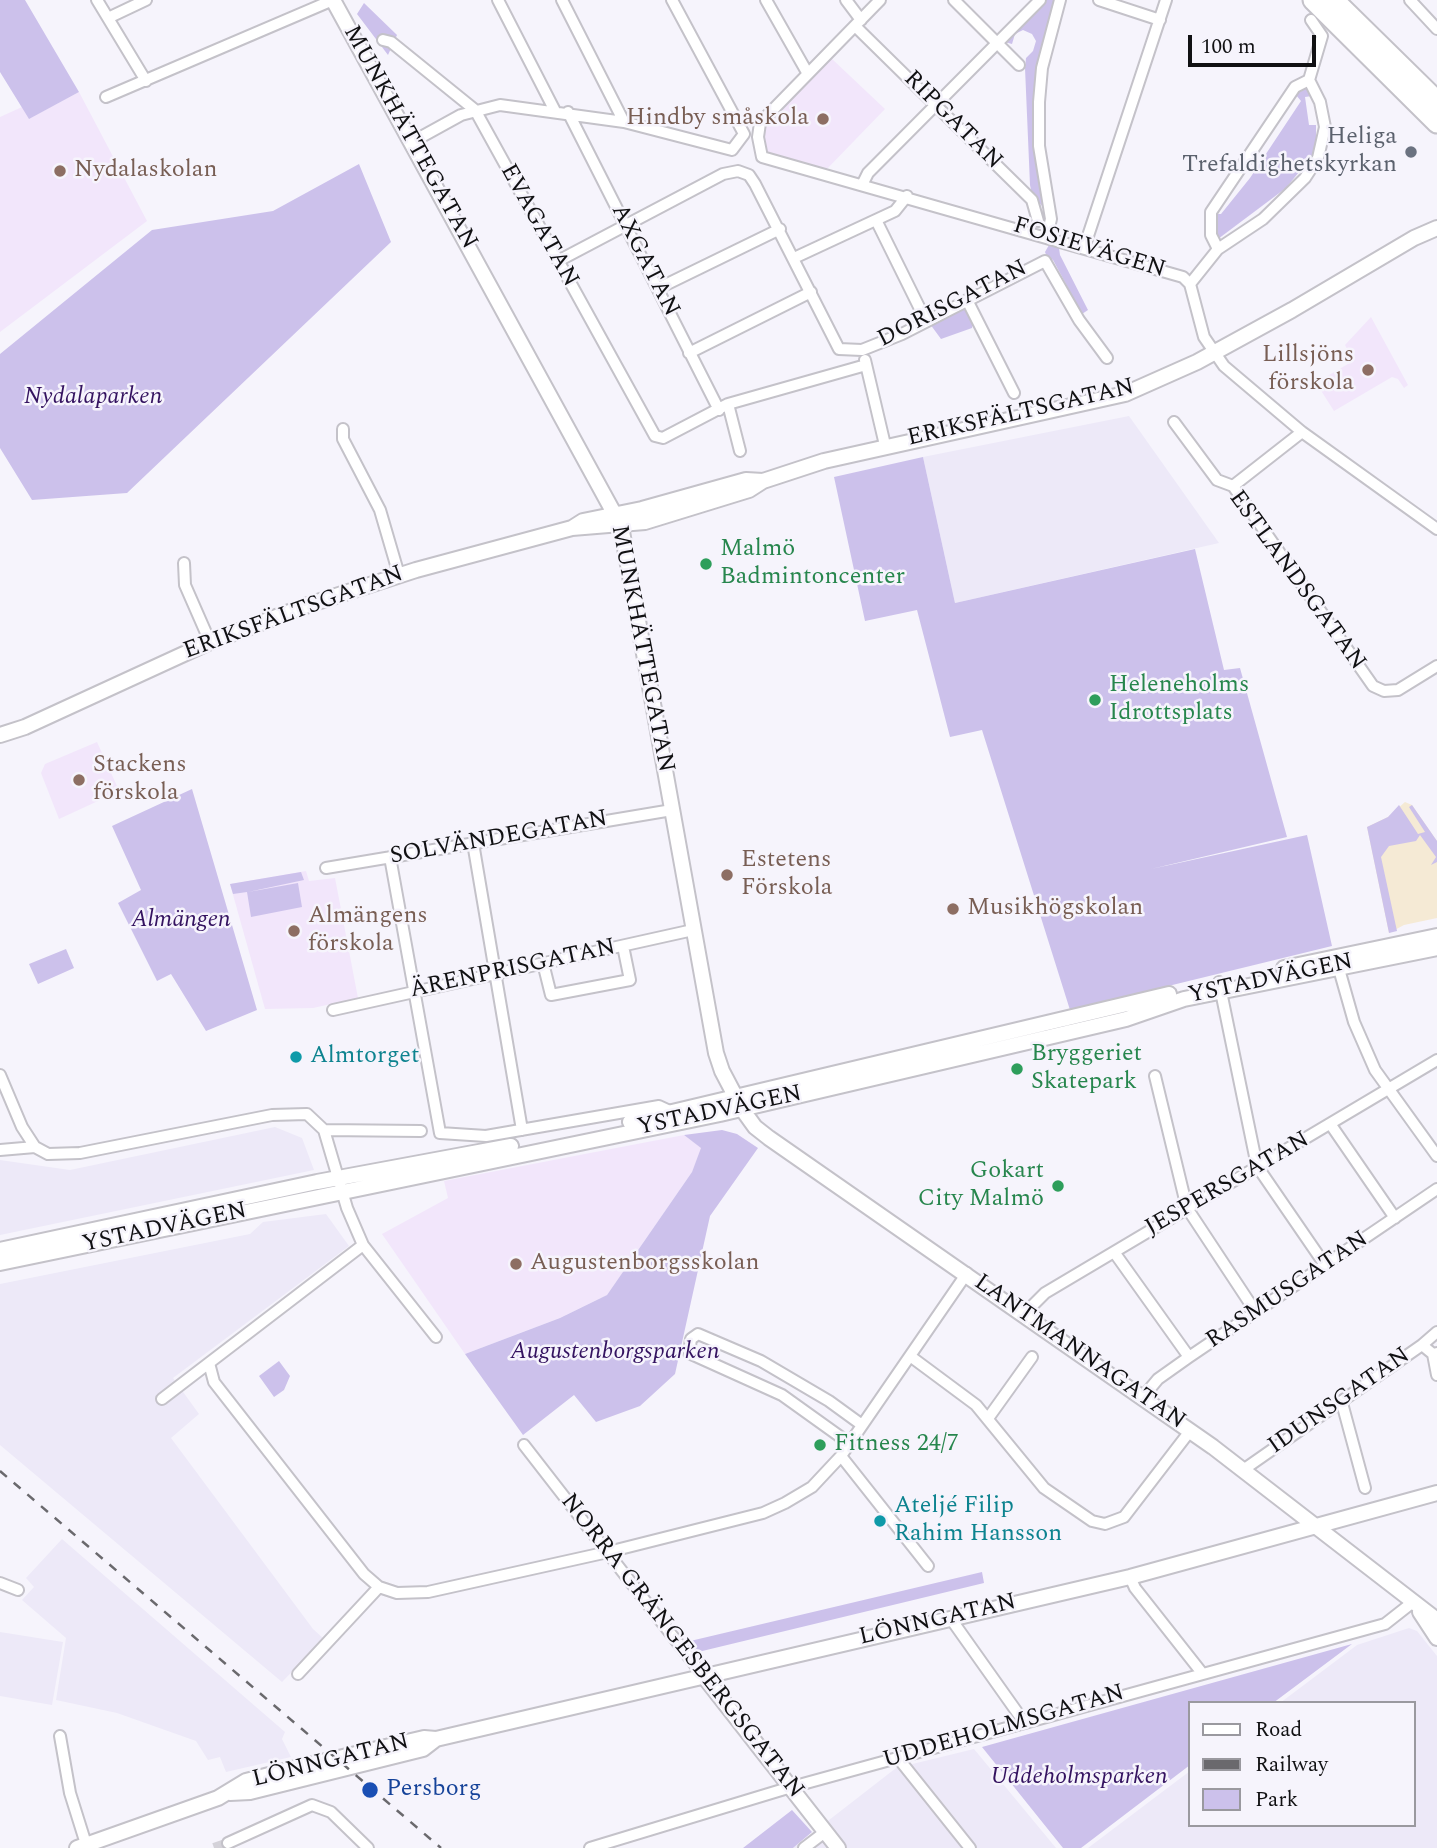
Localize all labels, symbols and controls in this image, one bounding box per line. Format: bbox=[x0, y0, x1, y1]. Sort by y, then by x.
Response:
street label: MUNKHÄTTEGATAN bbox=[335, 21, 483, 255]
scale bar bbox=[1192, 21, 1320, 65]
text: 100 m bbox=[1201, 31, 1256, 63]
street label: RIPGATAN bbox=[896, 65, 1008, 177]
place label: Hindby småskola bbox=[626, 105, 809, 133]
marker: Hindby småskola bbox=[815, 111, 831, 127]
place label: Heliga Trefaldighetskyrkan bbox=[1182, 124, 1397, 180]
marker: Heliga Trefaldighetskyrkan bbox=[1403, 144, 1419, 160]
place label: Nydalaskolan bbox=[74, 157, 218, 185]
street label: EVAGATAN bbox=[492, 159, 584, 293]
marker: Nydalaskolan bbox=[52, 163, 68, 179]
street label: AXGATAN bbox=[603, 200, 685, 322]
street label: FOSIEVÄGEN bbox=[1009, 212, 1169, 286]
street label: DORISGATAN bbox=[873, 255, 1033, 355]
place label: Lillsjöns förskola bbox=[1262, 342, 1354, 398]
marker: Lillsjöns förskola bbox=[1360, 362, 1376, 378]
street label: ERIKSFÄLTSGATAN bbox=[905, 374, 1137, 454]
park label: Nydalaparken bbox=[24, 384, 162, 412]
street label: ESTLANDSGATAN bbox=[1221, 485, 1371, 677]
street label: MUNKHÄTTEGATAN bbox=[603, 523, 679, 775]
place label: Malmö Badmintoncenter bbox=[720, 536, 905, 592]
marker: Malmö Badmintoncenter bbox=[698, 556, 714, 572]
street label: ERIKSFÄLTSGATAN bbox=[180, 561, 408, 667]
place label: Heleneholms Idrottsplats bbox=[1109, 672, 1249, 728]
marker: Heleneholms Idrottsplats bbox=[1087, 692, 1103, 708]
place label: Stackens förskola bbox=[93, 752, 187, 808]
marker: Stackens förskola bbox=[71, 772, 87, 788]
street label: SOLVÄNDEGATAN bbox=[388, 806, 610, 872]
place label: Estetens Förskola bbox=[741, 847, 833, 903]
marker: Estetens Förskola bbox=[719, 867, 735, 883]
place label: Musikhögskolan bbox=[967, 895, 1143, 923]
marker: Musikhögskolan bbox=[945, 901, 961, 917]
place label: Almängens förskola bbox=[308, 903, 428, 959]
park label: Almängen bbox=[131, 907, 231, 935]
marker: Almängens förskola bbox=[286, 923, 302, 939]
street label: ÄRENPRISGATAN bbox=[408, 934, 618, 1006]
street label: YSTADVÄGEN bbox=[1186, 949, 1356, 1011]
place label: Bryggeriet Skatepark bbox=[1031, 1041, 1142, 1097]
place label: Almtorget bbox=[310, 1043, 419, 1071]
marker: Almtorget bbox=[288, 1049, 304, 1065]
marker: Bryggeriet Skatepark bbox=[1009, 1061, 1025, 1077]
street label: YSTADVÄGEN bbox=[635, 1081, 805, 1143]
street label: JESPERSGATAN bbox=[1141, 1126, 1315, 1244]
place label: Gokart City Malmö bbox=[918, 1158, 1044, 1214]
marker: Gokart City Malmö bbox=[1050, 1178, 1066, 1194]
street label: YSTADVÄGEN bbox=[80, 1198, 250, 1260]
street label: RASMUSGATAN bbox=[1201, 1226, 1375, 1356]
place label: Augustenborgsskolan bbox=[530, 1250, 760, 1278]
marker: Augustenborgsskolan bbox=[508, 1256, 524, 1272]
street label: LANTMANNAGATAN bbox=[968, 1269, 1190, 1437]
park label: Augustenborgsparken bbox=[510, 1339, 720, 1367]
street label: IDUNSGATAN bbox=[1263, 1342, 1417, 1462]
place label: Fitness 24/7 bbox=[834, 1431, 959, 1459]
marker: Fitness 24/7 bbox=[812, 1437, 828, 1453]
street label: NORRA GRÄNGESBERGSGATAN bbox=[553, 1489, 809, 1805]
place label: Ateljé Filip Rahim Hansson bbox=[894, 1493, 1062, 1549]
marker: Ateljé Filip Rahim Hansson bbox=[872, 1513, 888, 1529]
street label: LÖNNGATAN bbox=[857, 1589, 1019, 1653]
street label: UDDEHOLMSGATAN bbox=[880, 1680, 1128, 1776]
legend bbox=[1188, 1701, 1416, 1827]
text: Road bbox=[1255, 1714, 1302, 1746]
street label: LÖNNGATAN bbox=[250, 1729, 412, 1795]
text: Railway bbox=[1255, 1749, 1328, 1781]
park label: Uddeholmsparken bbox=[990, 1764, 1168, 1792]
place label: Persborg bbox=[386, 1776, 481, 1804]
marker: Persborg bbox=[360, 1780, 380, 1800]
text: Park bbox=[1255, 1784, 1298, 1816]

